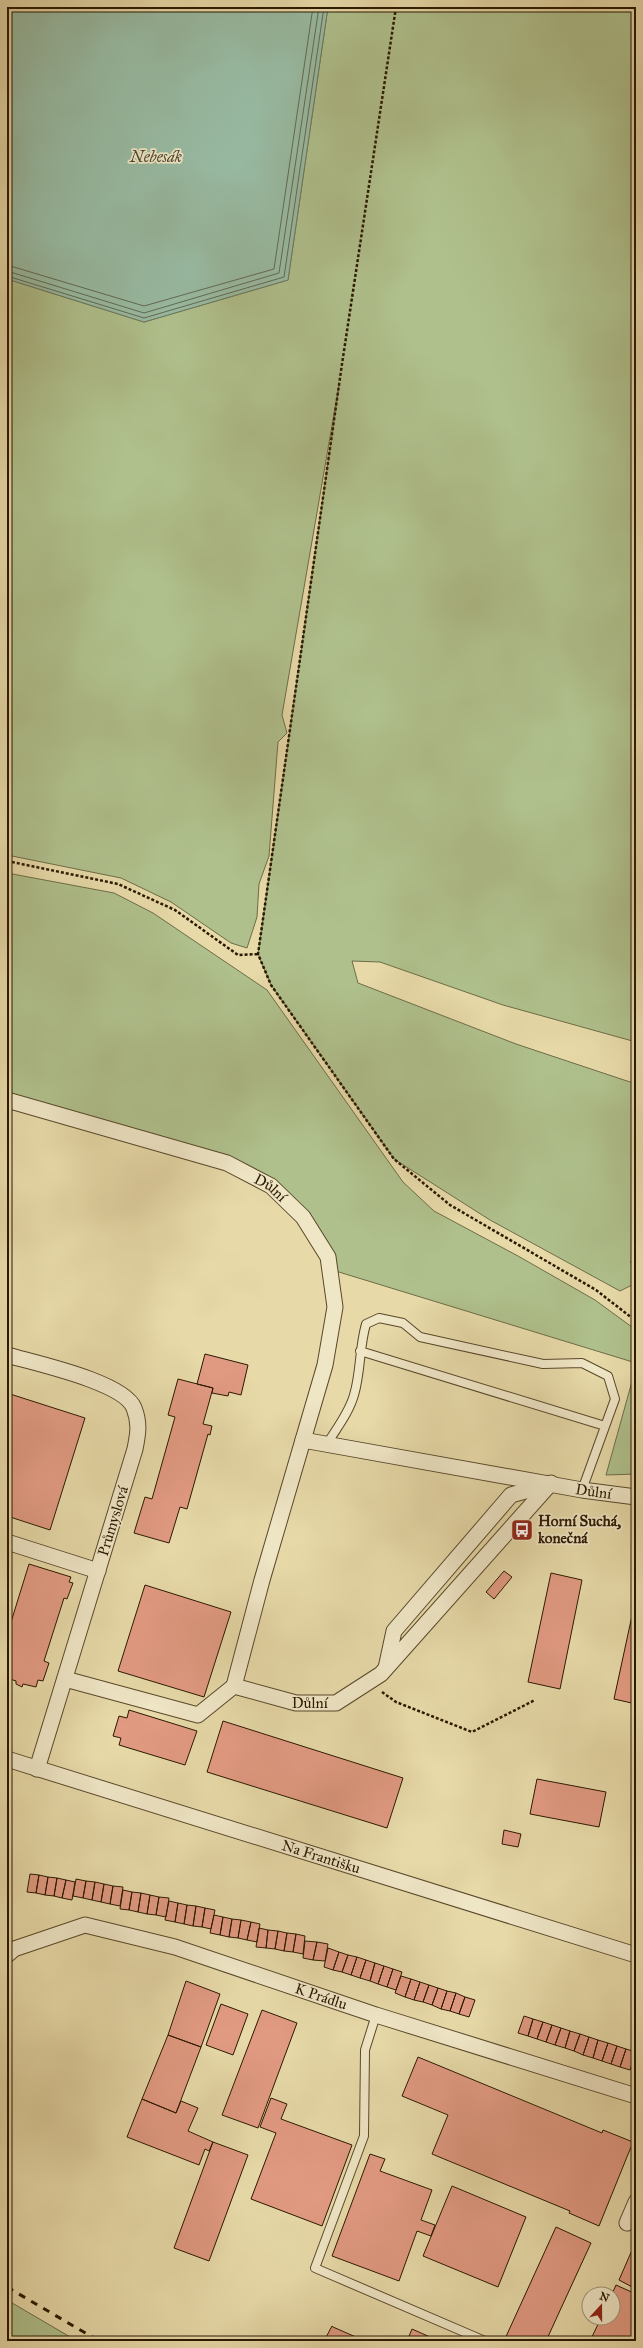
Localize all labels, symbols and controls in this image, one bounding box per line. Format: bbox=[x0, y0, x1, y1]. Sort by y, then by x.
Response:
water label: Nebesák bbox=[129, 147, 182, 166]
street label: Důlní bbox=[251, 1170, 291, 1206]
street label: Důlní bbox=[574, 1480, 613, 1503]
street label: Průmyslová bbox=[94, 1483, 132, 1558]
place label: Horní Suchá, konečná bbox=[538, 1512, 621, 1547]
bus stop icon: Horní Suchá, konečná bbox=[509, 1517, 535, 1543]
street label: Důlní bbox=[292, 1694, 329, 1712]
street label: Na Františku bbox=[280, 1836, 363, 1878]
street label: K Prádlu bbox=[293, 1979, 349, 2014]
north arrow bbox=[581, 2286, 621, 2326]
text: N bbox=[598, 2289, 612, 2305]

